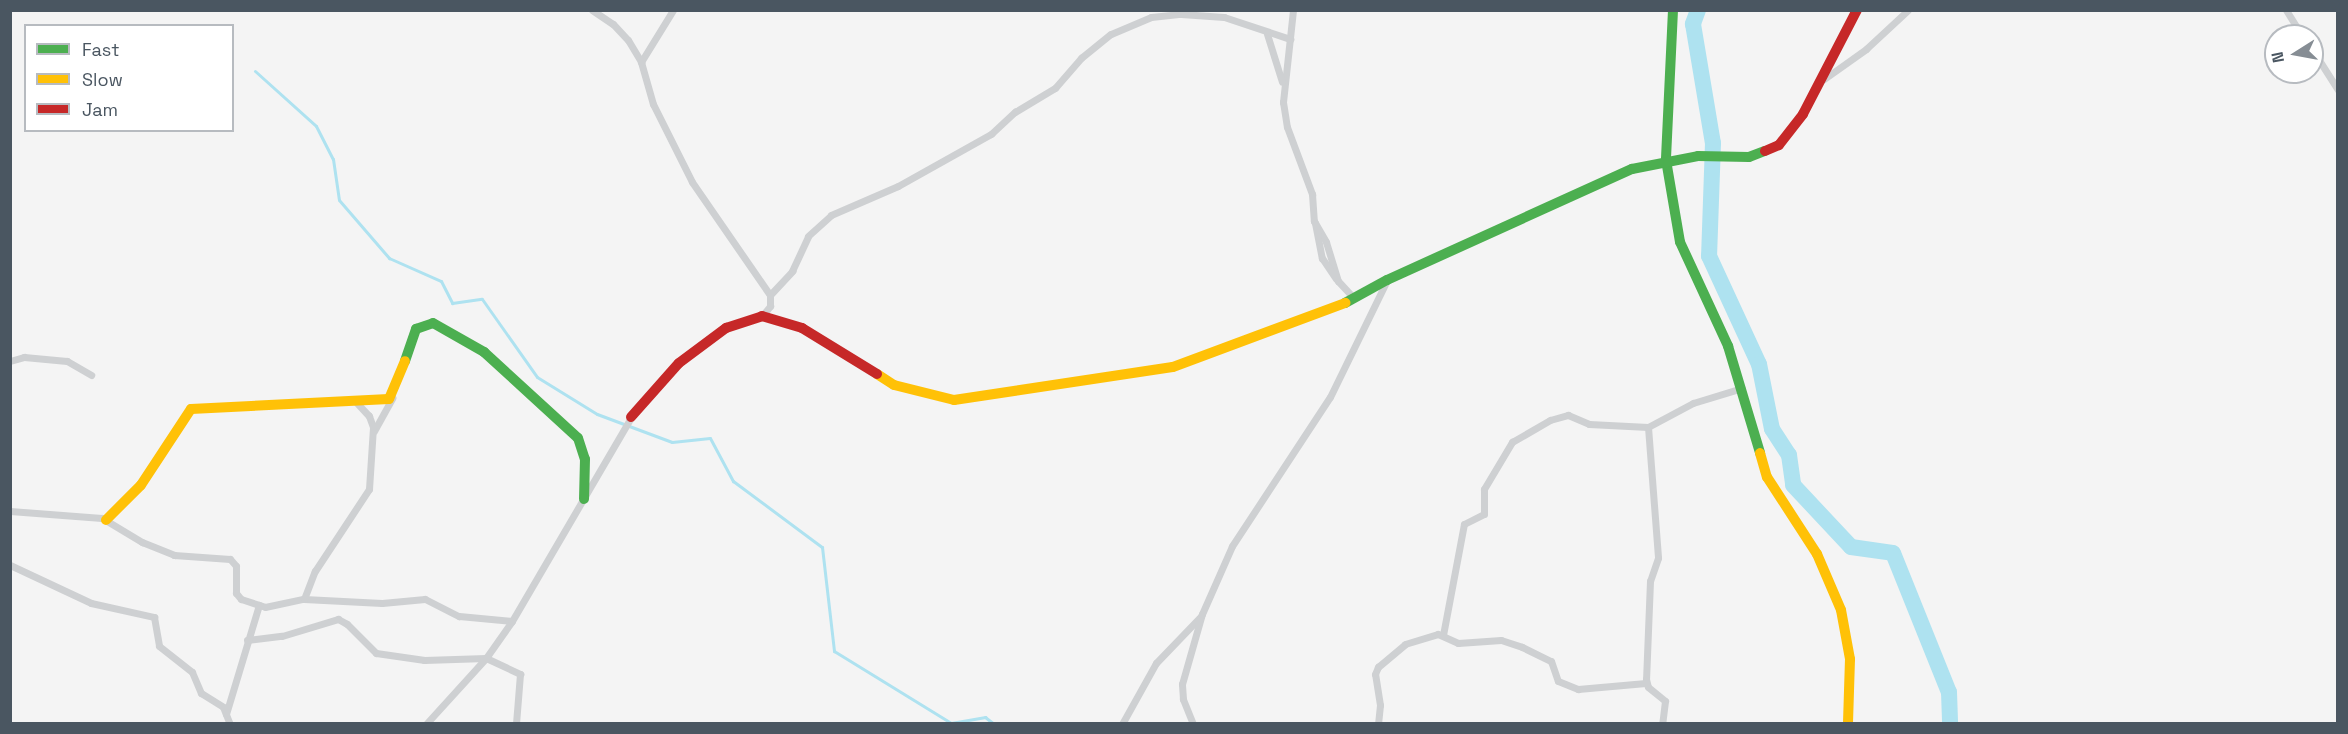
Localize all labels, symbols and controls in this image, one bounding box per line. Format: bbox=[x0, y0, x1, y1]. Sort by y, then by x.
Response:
legend bbox=[24, 24, 234, 132]
north arrow bbox=[2264, 24, 2324, 84]
text: Fast bbox=[82, 38, 119, 61]
text: N bbox=[2266, 50, 2289, 64]
text: Slow bbox=[82, 68, 123, 91]
text: Jam bbox=[82, 98, 118, 121]

